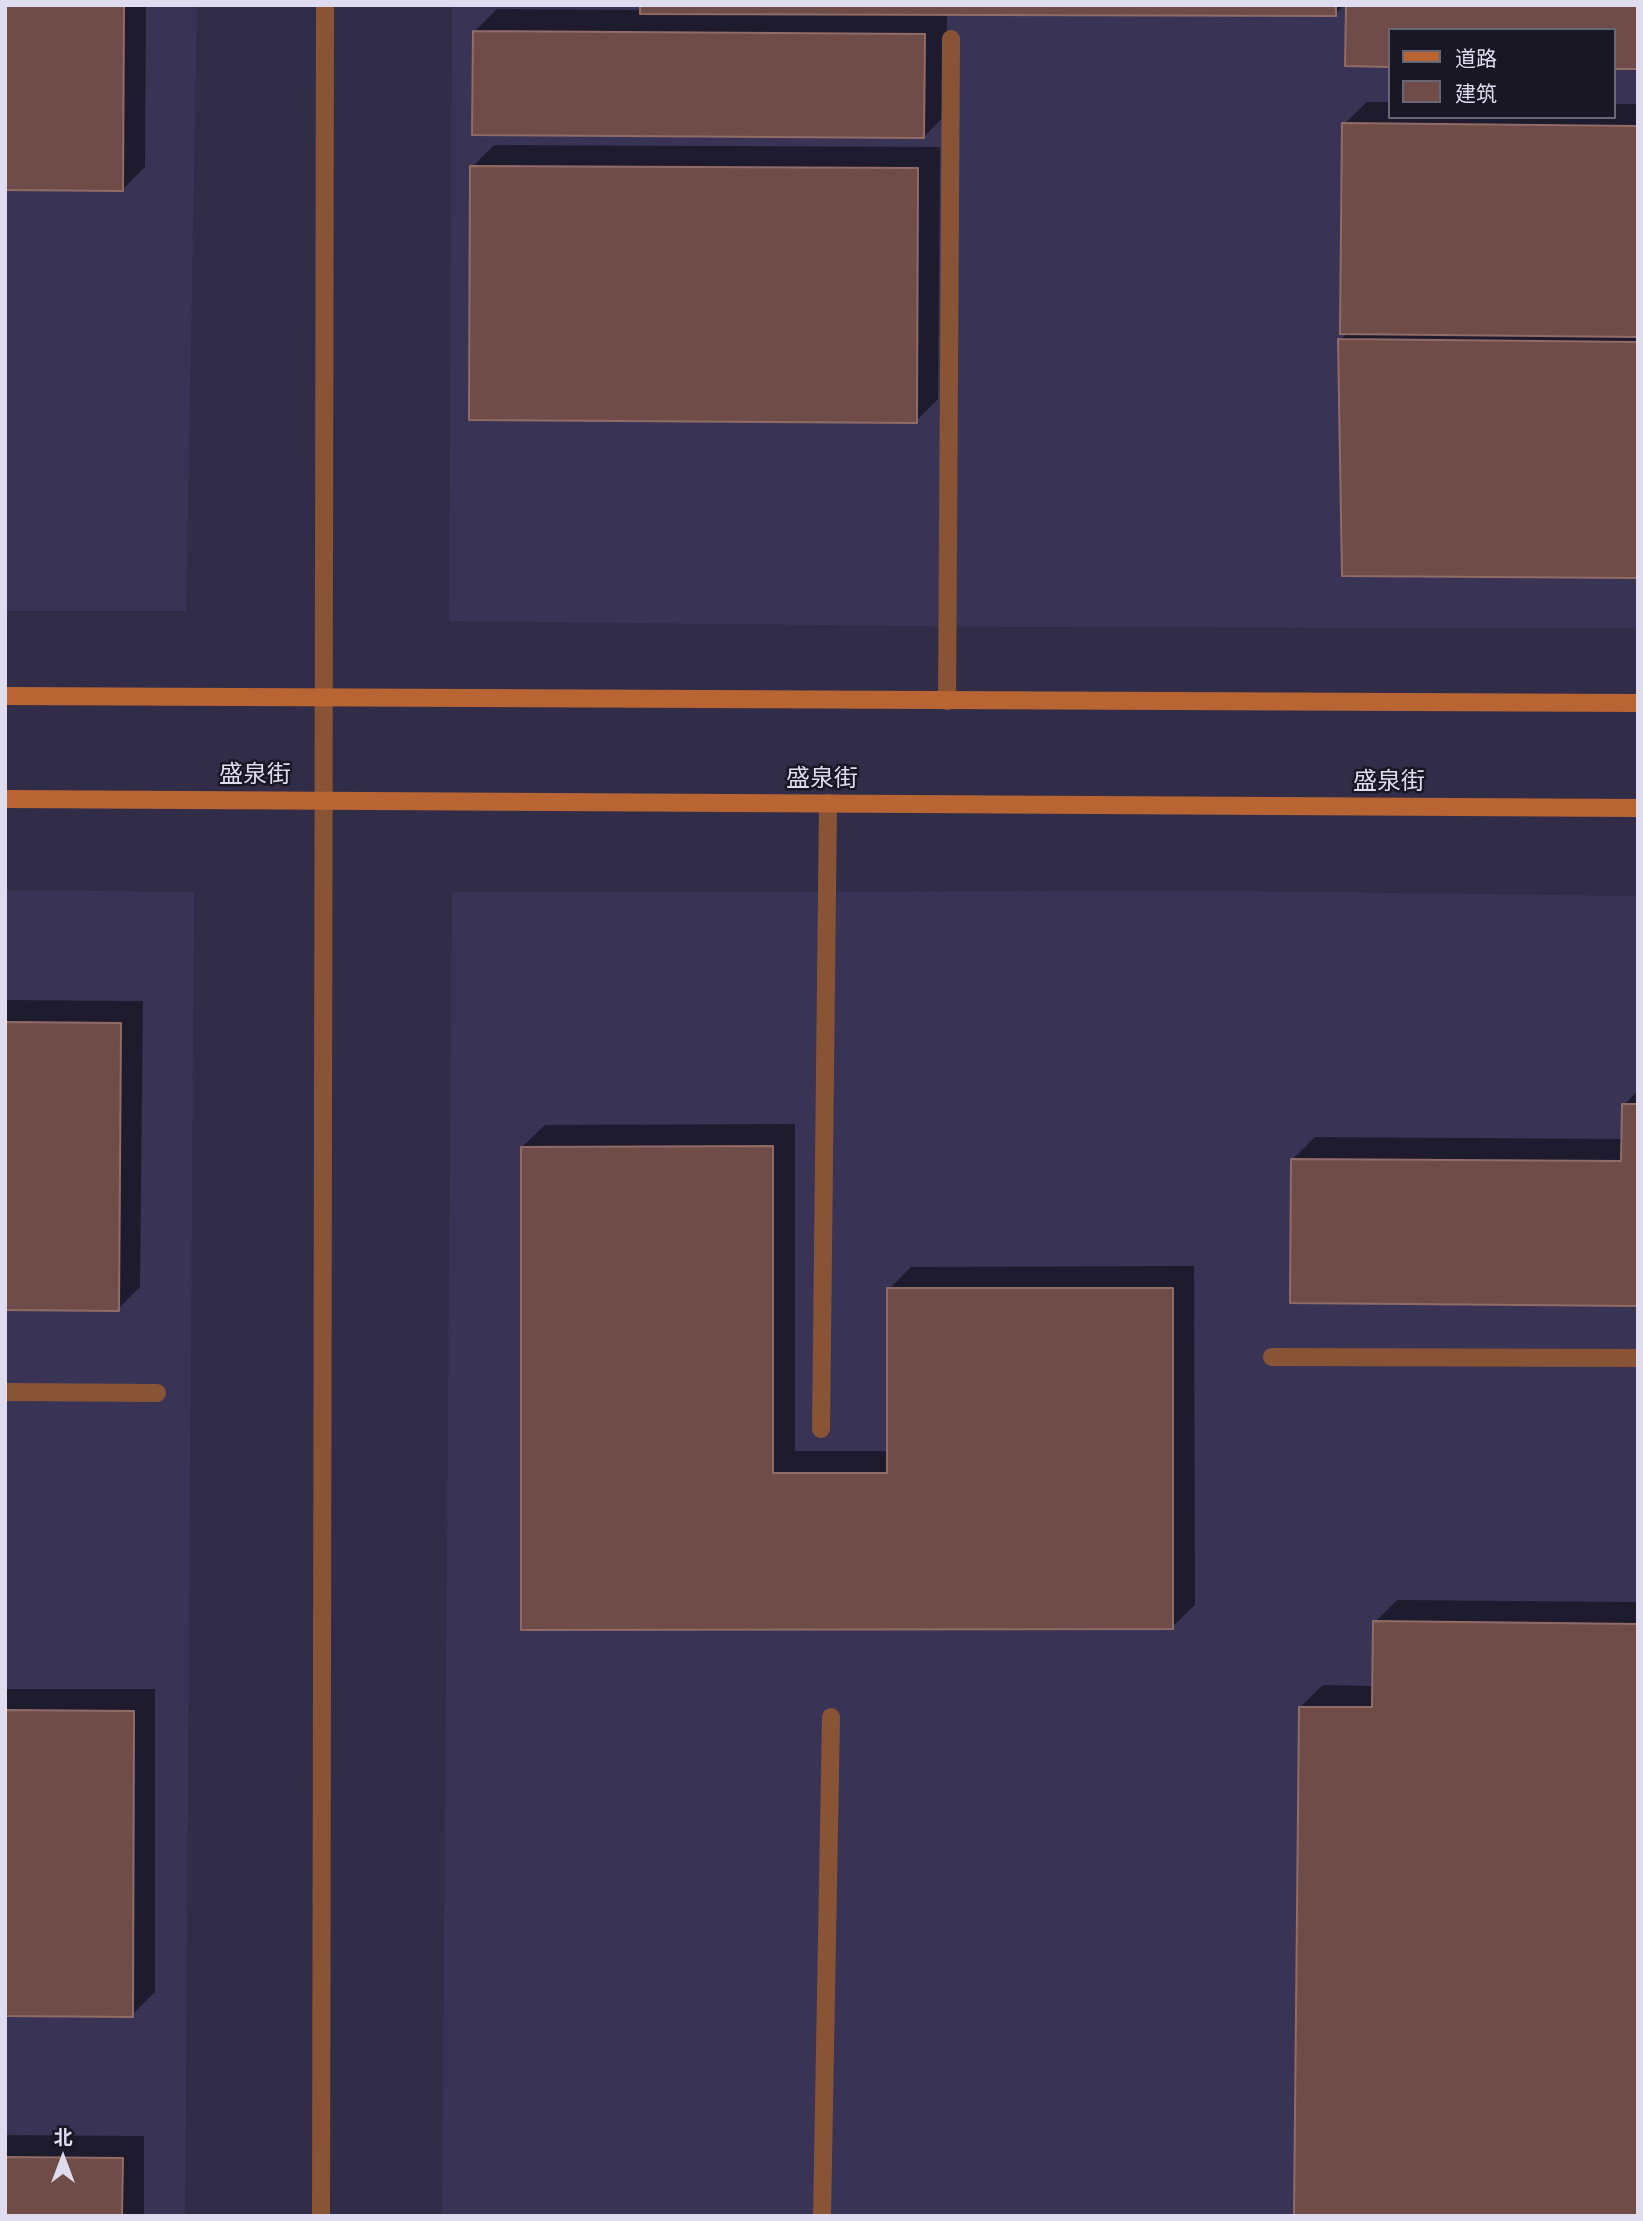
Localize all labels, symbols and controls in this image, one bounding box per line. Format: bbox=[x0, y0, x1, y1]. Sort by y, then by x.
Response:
legend bbox=[1388, 28, 1615, 119]
text: 道路 bbox=[1455, 45, 1497, 71]
text: 建筑 bbox=[1455, 80, 1497, 106]
street label: 盛泉街 bbox=[219, 761, 291, 789]
street label: 盛泉街 bbox=[786, 765, 858, 793]
street label: 盛泉街 bbox=[1353, 768, 1425, 796]
north arrow bbox=[28, 2123, 98, 2193]
text: 北 bbox=[53, 2125, 73, 2149]

